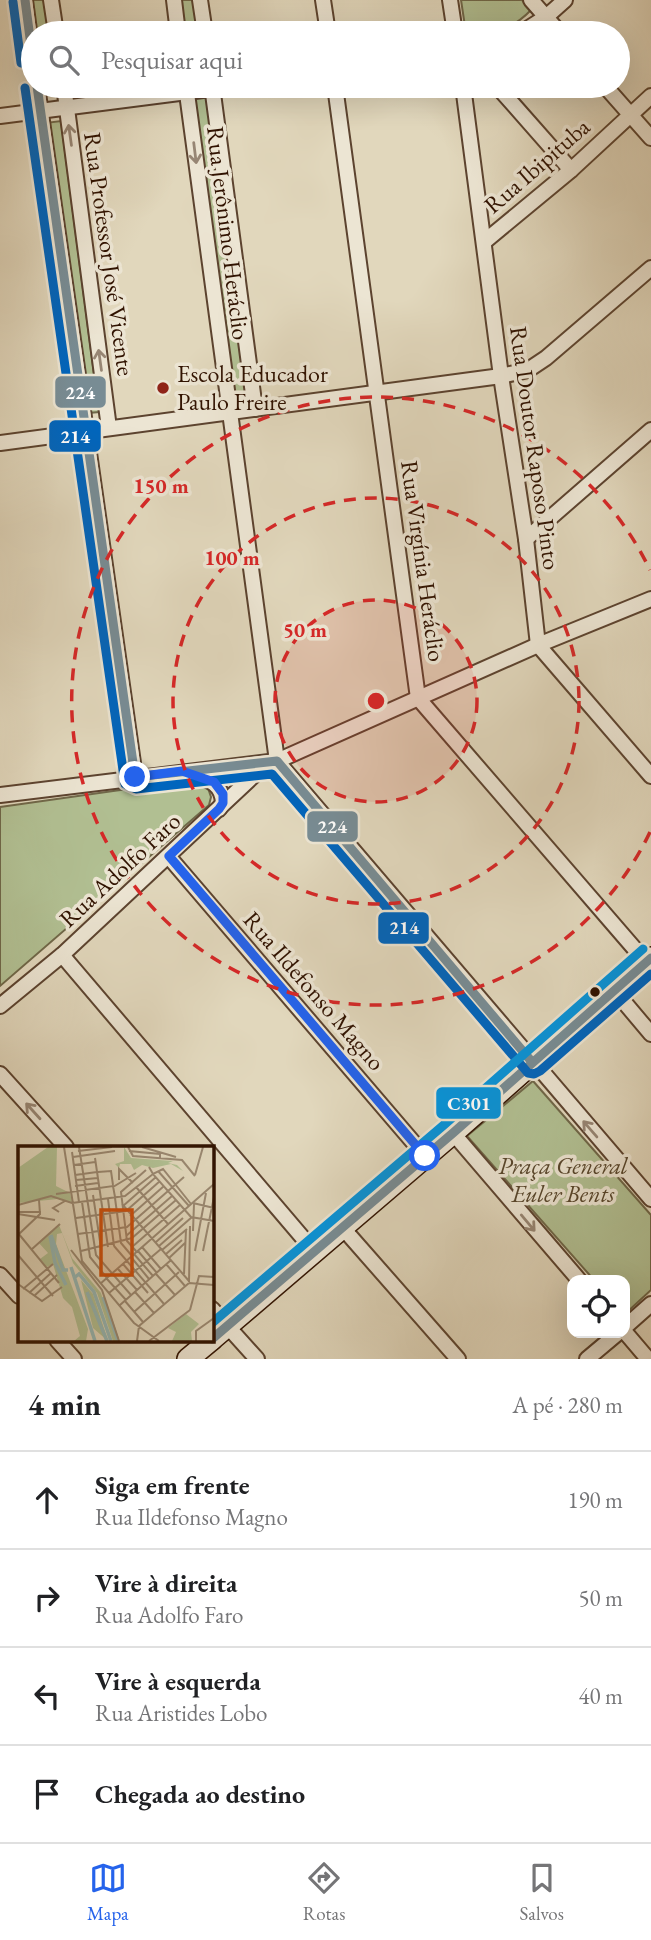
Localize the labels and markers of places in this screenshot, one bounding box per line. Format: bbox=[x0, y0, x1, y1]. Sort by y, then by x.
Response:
place label: Escola Educador Paulo Freire bbox=[177, 358, 328, 417]
marker: Escola Educador Paulo Freire bbox=[155, 380, 171, 396]
centre of rings bbox=[364, 689, 388, 713]
unlabelled marker bbox=[588, 985, 602, 999]

